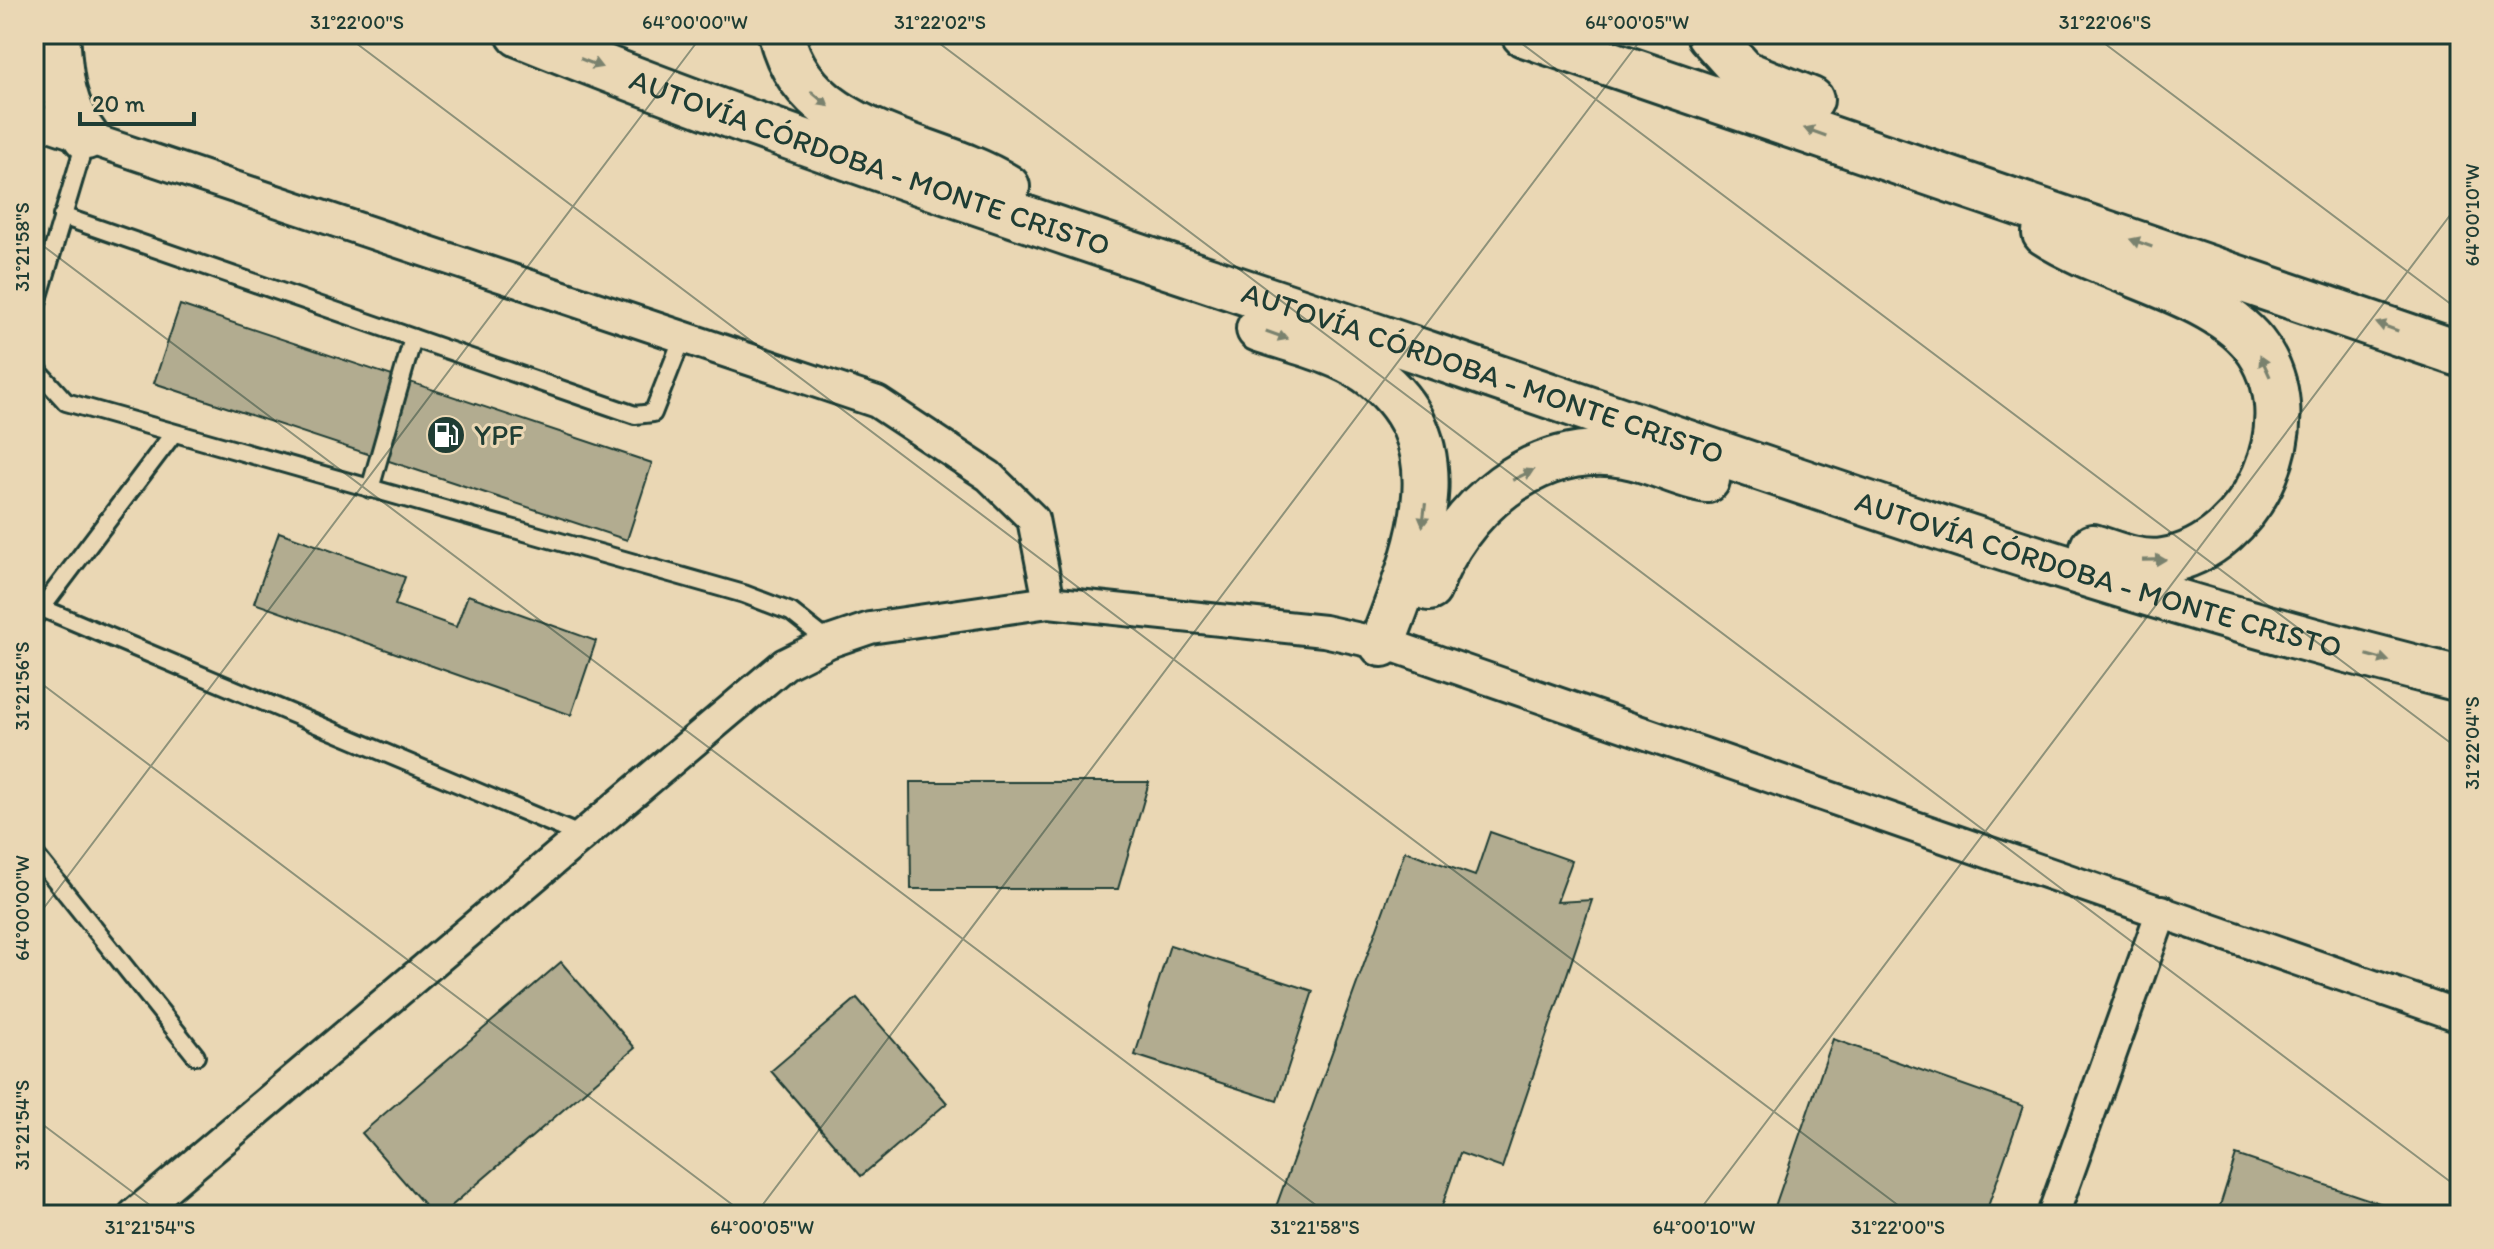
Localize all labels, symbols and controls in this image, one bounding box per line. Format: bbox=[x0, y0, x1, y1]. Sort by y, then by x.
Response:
text: 31°22'00"S bbox=[310, 10, 404, 34]
text: 64°00'00"W bbox=[642, 10, 748, 34]
text: 31°22'02"S bbox=[894, 10, 986, 34]
text: 64°00'05"W bbox=[1585, 10, 1689, 34]
text: 31°22'06"S bbox=[2059, 10, 2151, 34]
one-way arrow bbox=[579, 57, 603, 70]
street label: AUTOVÍA CÓRDOBA - MONTE CRISTO bbox=[625, 60, 1115, 264]
scale bar bbox=[80, 76, 194, 126]
text: 20 m bbox=[92, 89, 145, 118]
one-way arrow bbox=[810, 91, 830, 107]
one-way arrow bbox=[1803, 125, 1827, 137]
text: 64°00'10"W bbox=[2460, 164, 2484, 266]
text: 31°21'58"S bbox=[10, 202, 34, 292]
one-way arrow bbox=[2129, 236, 2153, 248]
street label: AUTOVÍA CÓRDOBA - MONTE CRISTO bbox=[1237, 273, 1729, 472]
one-way arrow bbox=[2374, 321, 2398, 333]
one-way arrow bbox=[1265, 330, 1289, 342]
one-way arrow bbox=[2258, 355, 2272, 378]
fuel station icon: YPF bbox=[425, 414, 467, 456]
place label: YPF bbox=[474, 416, 524, 453]
one-way arrow bbox=[1511, 468, 1534, 482]
street label: AUTOVÍA CÓRDOBA - MONTE CRISTO bbox=[1851, 482, 2346, 666]
one-way arrow bbox=[1418, 503, 1431, 528]
one-way arrow bbox=[2142, 554, 2167, 566]
text: 31°21'56"S bbox=[10, 641, 34, 731]
one-way arrow bbox=[2366, 653, 2391, 665]
text: 31°22'04"S bbox=[2460, 696, 2484, 790]
text: 64°00'00"W bbox=[10, 855, 34, 961]
text: 31°21'54"S bbox=[10, 1080, 34, 1170]
text: 31°21'54"S bbox=[105, 1215, 195, 1239]
text: 64°00'05"W bbox=[710, 1215, 814, 1239]
text: 31°21'58"S bbox=[1270, 1215, 1360, 1239]
text: 64°00'10"W bbox=[1653, 1215, 1755, 1239]
text: 31°22'00"S bbox=[1851, 1215, 1945, 1239]

